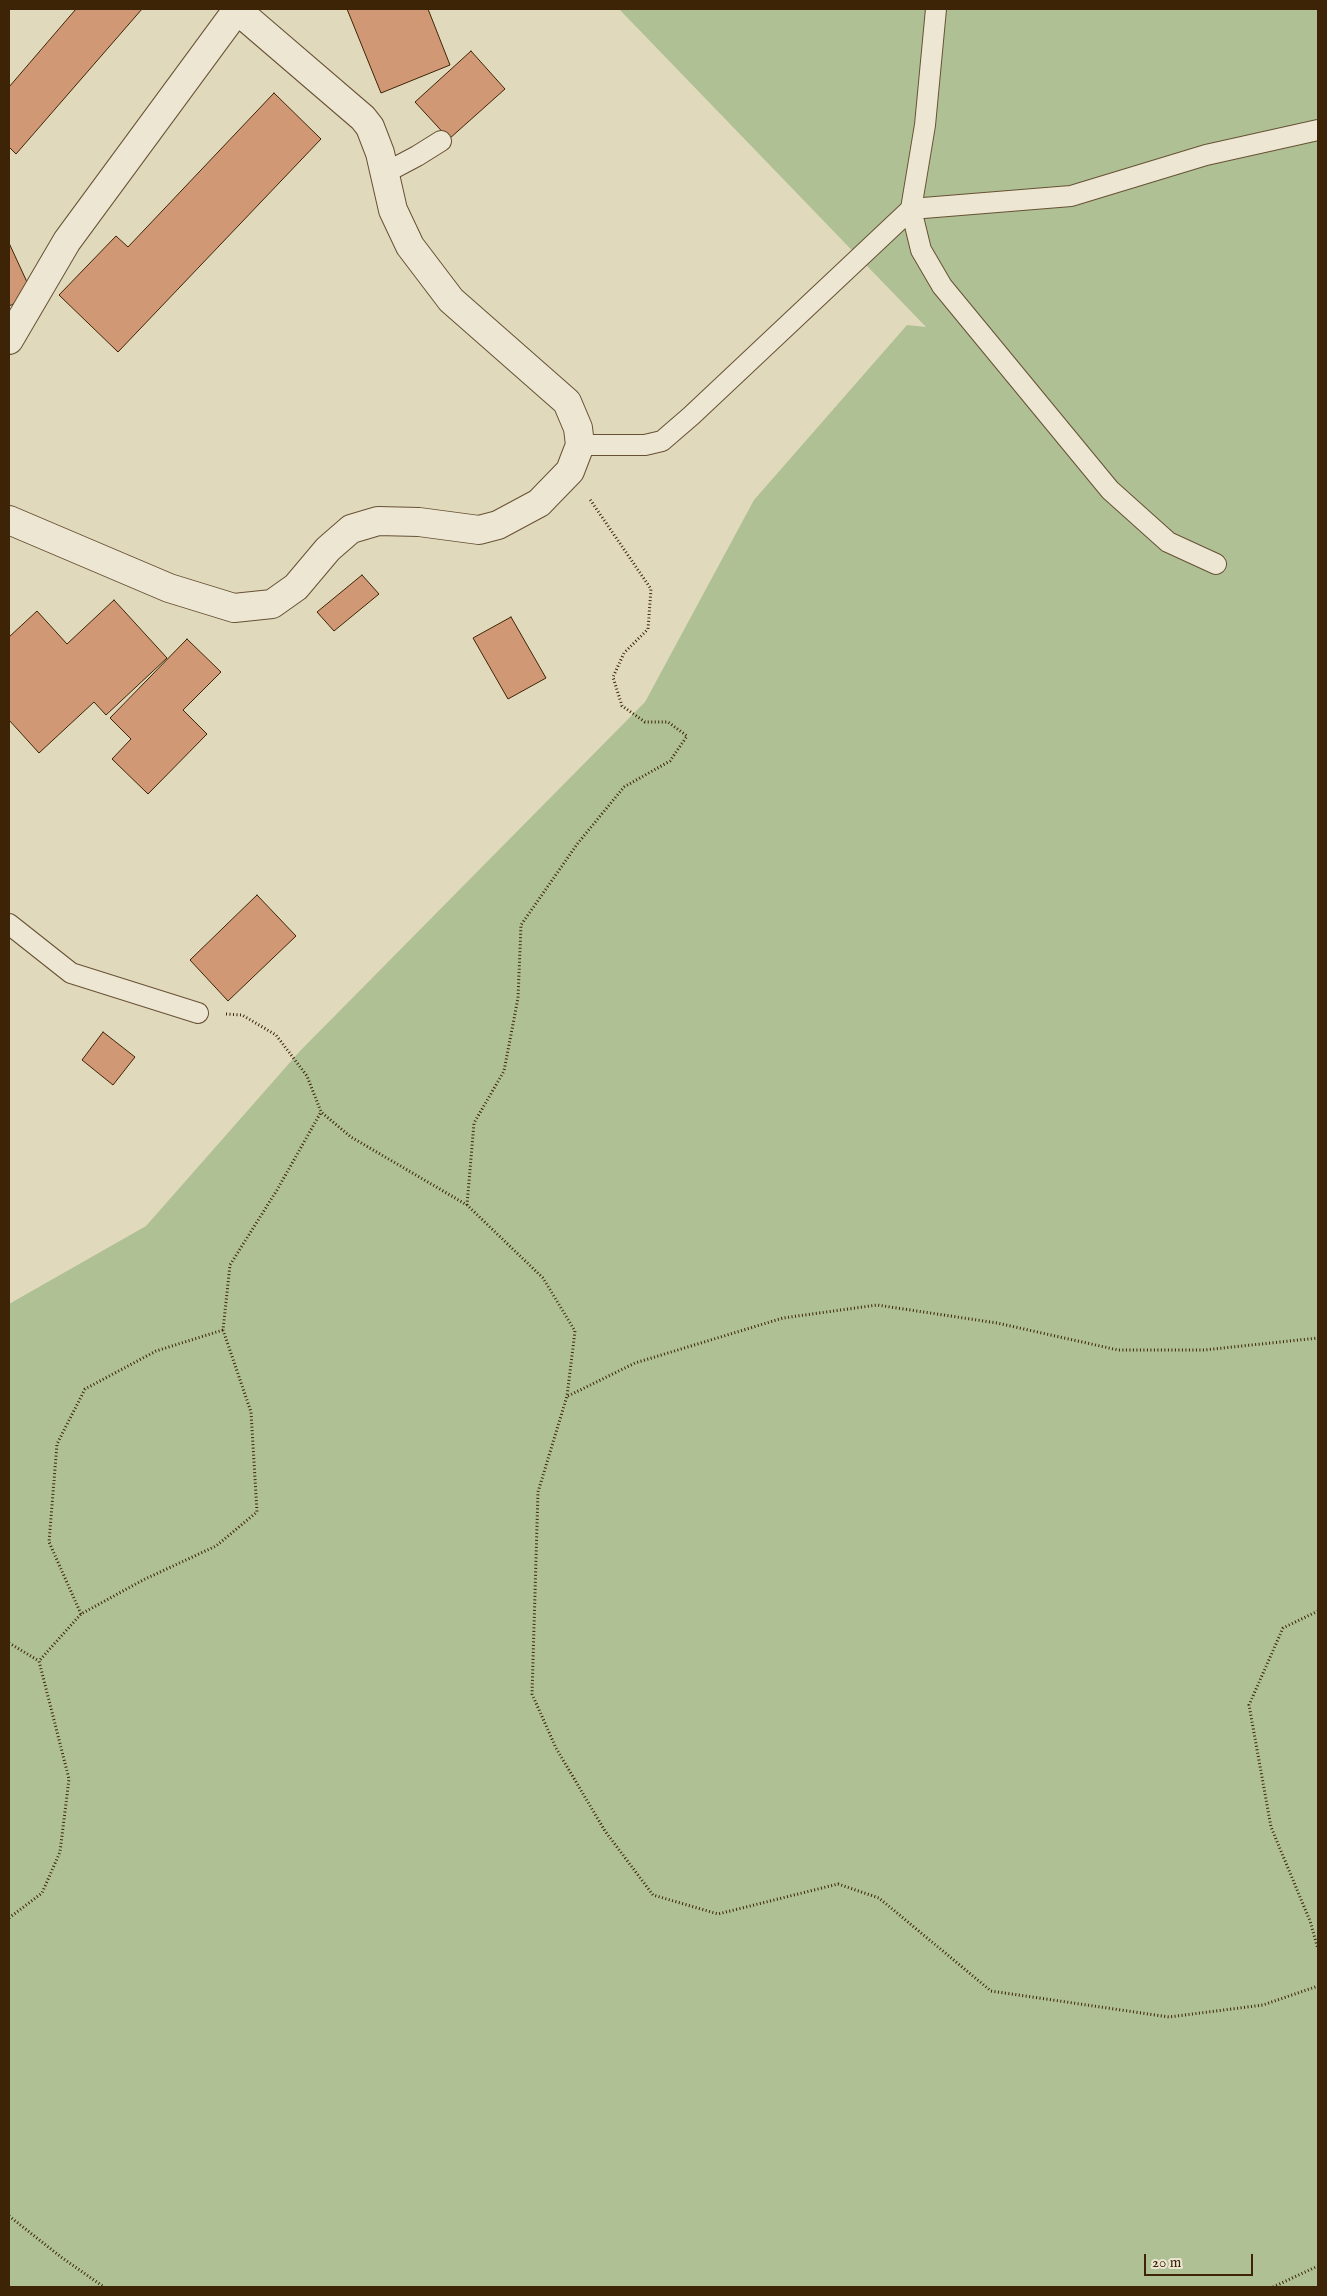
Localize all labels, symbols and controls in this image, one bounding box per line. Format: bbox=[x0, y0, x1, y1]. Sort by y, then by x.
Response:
scale bar bbox=[1147, 2244, 1256, 2276]
text: 20 m bbox=[1152, 2253, 1181, 2272]

